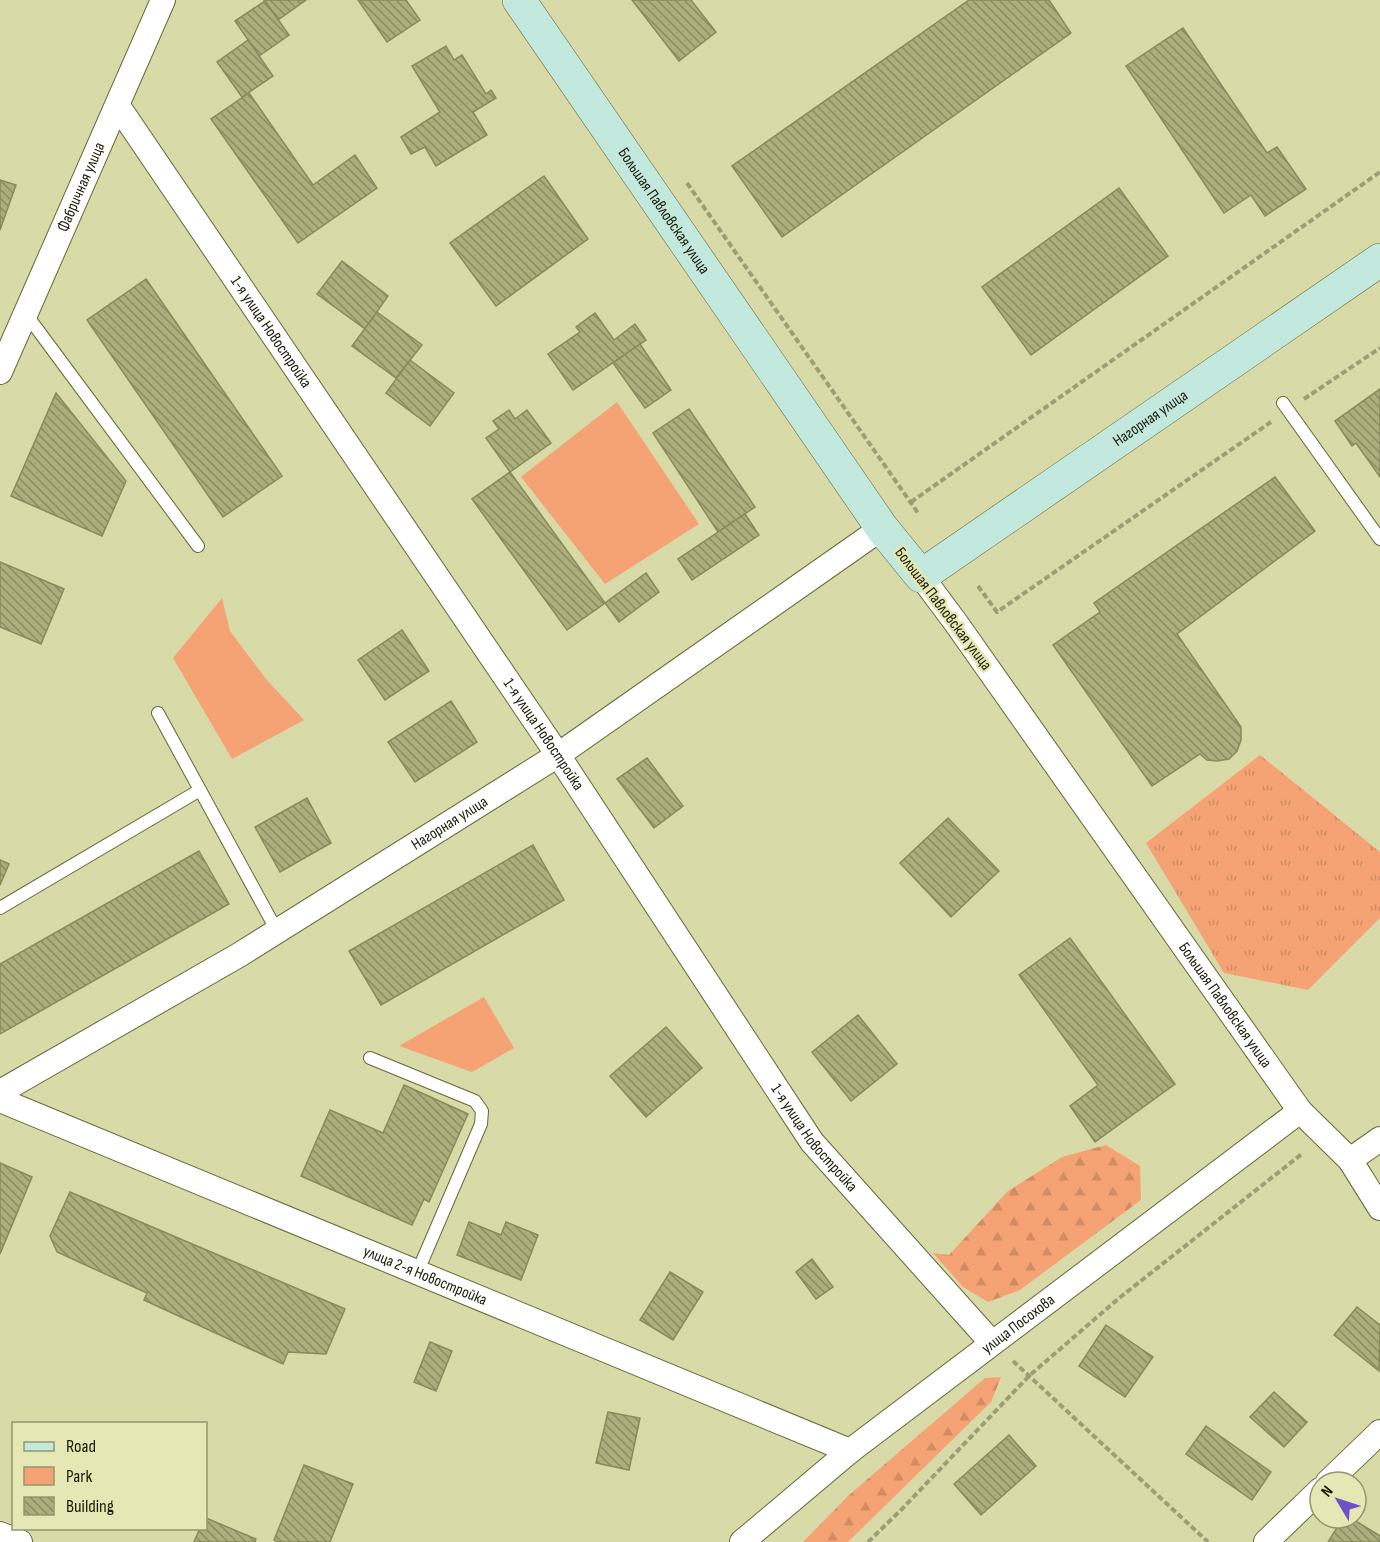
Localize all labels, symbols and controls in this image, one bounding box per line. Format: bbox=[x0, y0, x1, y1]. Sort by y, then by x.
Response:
street label: Фабричная улица bbox=[53, 139, 109, 235]
street label: Большая Павловская улица bbox=[614, 144, 714, 278]
street label: 1-я улица Новостройка bbox=[227, 272, 316, 391]
street label: Нагорная улица bbox=[1109, 386, 1191, 450]
street label: Большая Павловская улица bbox=[891, 544, 995, 674]
street label: 1-я улица Новостройка bbox=[499, 675, 588, 794]
street label: Нагорная улица bbox=[408, 792, 491, 854]
street label: Большая Павловская улица bbox=[1175, 939, 1276, 1071]
street label: 1-я улица Новостройка bbox=[767, 1080, 861, 1196]
street label: улица 2-я Новостройка bbox=[361, 1242, 490, 1310]
street label: улица Посохова bbox=[978, 1290, 1058, 1358]
legend bbox=[12, 1422, 207, 1530]
text: Road bbox=[66, 1436, 96, 1457]
text: Park bbox=[66, 1466, 92, 1487]
north arrow bbox=[1308, 1470, 1368, 1530]
text: N bbox=[1317, 1482, 1338, 1501]
text: Building bbox=[66, 1496, 114, 1517]

